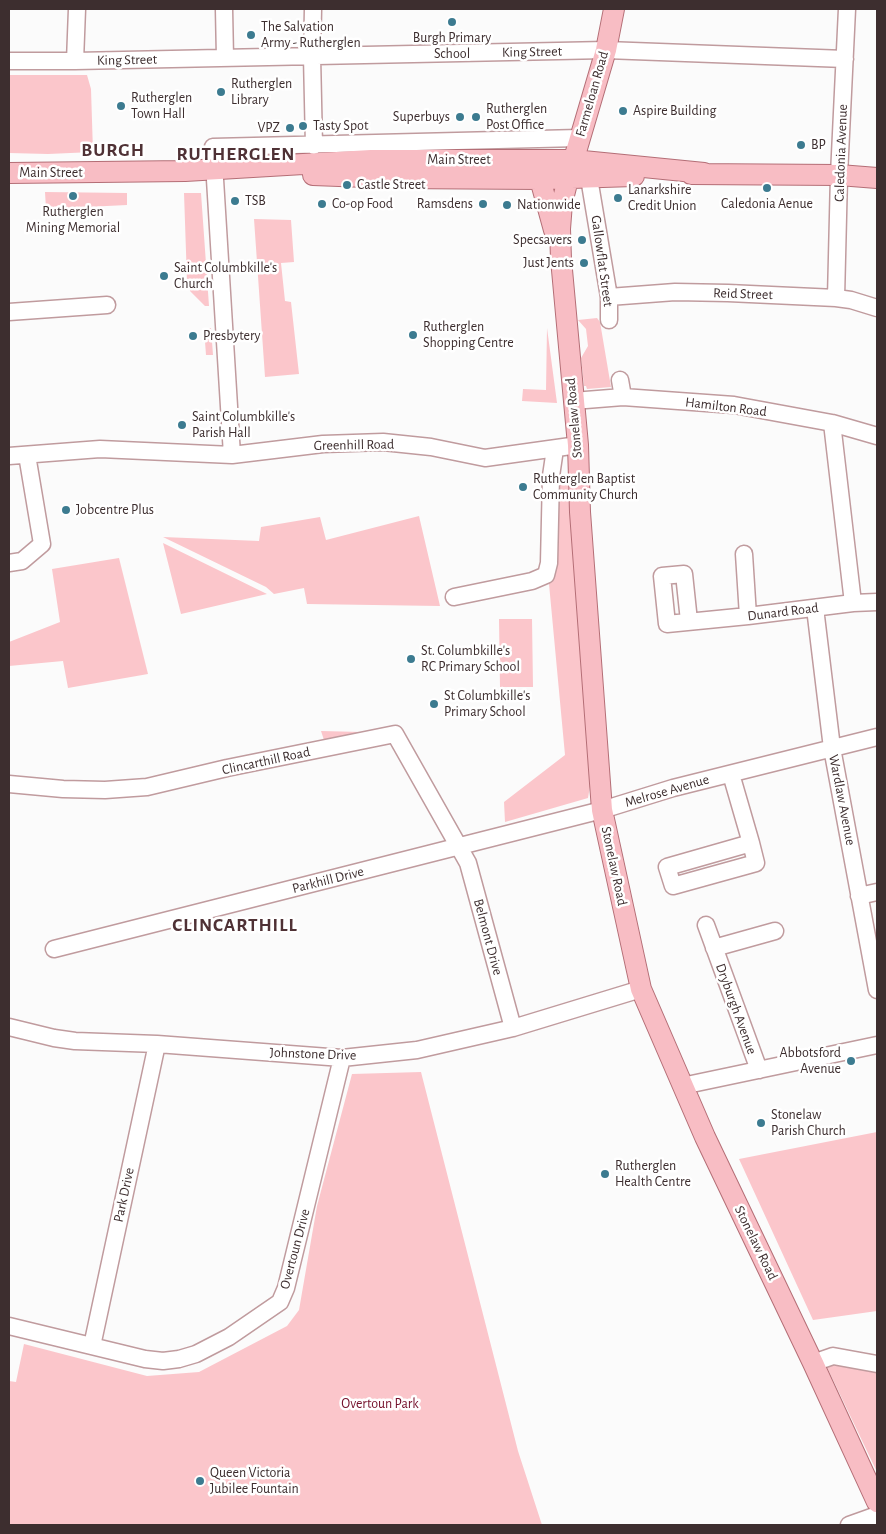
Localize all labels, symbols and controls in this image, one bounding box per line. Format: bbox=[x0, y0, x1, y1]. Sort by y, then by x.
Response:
marker: Burgh Primary School bbox=[446, 16, 458, 28]
place label: The Salvation Army - Rutherglen bbox=[261, 19, 361, 52]
marker: The Salvation Army - Rutherglen bbox=[245, 29, 257, 41]
place label: Burgh Primary School bbox=[413, 30, 491, 62]
street label: King Street bbox=[502, 43, 562, 61]
street label: Farmeloan Road bbox=[572, 49, 612, 139]
street label: King Street bbox=[97, 51, 157, 69]
place label: Rutherglen Library bbox=[231, 76, 292, 108]
marker: Rutherglen Library bbox=[215, 86, 227, 98]
place label: Rutherglen Town Hall bbox=[131, 90, 192, 122]
marker: Rutherglen Town Hall bbox=[115, 100, 127, 112]
place label: Rutherglen Post Office bbox=[486, 101, 547, 134]
place label: Aspire Building bbox=[633, 103, 716, 119]
street label: Caledonia Avenue bbox=[831, 104, 851, 202]
marker: Aspire Building bbox=[617, 105, 629, 117]
place label: Superbuys bbox=[393, 109, 450, 125]
marker: Superbuys bbox=[454, 111, 466, 123]
marker: Rutherglen Post Office bbox=[470, 111, 482, 123]
place label: Tasty Spot bbox=[313, 118, 368, 134]
place label: VPZ bbox=[257, 120, 280, 136]
marker: Tasty Spot bbox=[297, 120, 309, 132]
marker: VPZ bbox=[284, 122, 296, 134]
place label: BP bbox=[811, 137, 826, 153]
district label: BURGH bbox=[81, 139, 145, 161]
marker: BP bbox=[795, 139, 807, 151]
district label: RUTHERGLEN bbox=[175, 143, 297, 165]
street label: Main Street bbox=[427, 152, 491, 168]
street label: Main Street bbox=[19, 165, 83, 181]
place label: Castle Street bbox=[357, 177, 426, 193]
marker: Castle Street bbox=[341, 179, 353, 191]
place label: Lanarkshire Credit Union bbox=[628, 182, 696, 214]
marker: Caledonia Aenue bbox=[761, 182, 773, 194]
marker: Rutherglen Mining Memorial bbox=[67, 190, 79, 202]
marker: Lanarkshire Credit Union bbox=[612, 192, 624, 204]
place label: TSB bbox=[245, 193, 266, 209]
marker: TSB bbox=[229, 195, 241, 207]
place label: Co-op Food bbox=[332, 196, 393, 212]
place label: Ramsdens bbox=[417, 196, 473, 212]
place label: Caledonia Aenue bbox=[721, 196, 813, 212]
place label: Nationwide bbox=[517, 197, 581, 213]
marker: Co-op Food bbox=[316, 198, 328, 210]
marker: Ramsdens bbox=[477, 198, 489, 210]
marker: Nationwide bbox=[501, 199, 513, 211]
place label: Rutherglen Mining Memorial bbox=[26, 204, 120, 236]
street label: Gallowflat Street bbox=[587, 214, 617, 308]
place label: Specsavers bbox=[513, 232, 572, 248]
marker: Specsavers bbox=[576, 234, 588, 246]
place label: Just Jents bbox=[523, 255, 574, 271]
marker: Just Jents bbox=[578, 257, 590, 269]
place label: Saint Columbkille's Church bbox=[174, 260, 277, 292]
marker: Saint Columbkille's Church bbox=[158, 270, 170, 282]
street label: Reid Street bbox=[713, 285, 773, 303]
place label: Rutherglen Shopping Centre bbox=[423, 319, 514, 352]
place label: Presbytery bbox=[203, 328, 261, 344]
marker: Rutherglen Shopping Centre bbox=[407, 329, 419, 341]
marker: Presbytery bbox=[187, 330, 199, 342]
street label: Stonelaw Road bbox=[562, 377, 586, 459]
street label: Hamilton Road bbox=[684, 394, 768, 420]
place label: Saint Columbkille's Parish Hall bbox=[192, 409, 295, 442]
marker: Saint Columbkille's Parish Hall bbox=[176, 419, 188, 431]
street label: Greenhill Road bbox=[314, 436, 394, 454]
place label: Rutherglen Baptist Community Church bbox=[533, 471, 638, 504]
marker: Rutherglen Baptist Community Church bbox=[517, 481, 529, 493]
place label: Jobcentre Plus bbox=[76, 502, 154, 518]
marker: Jobcentre Plus bbox=[60, 504, 72, 516]
street label: Dunard Road bbox=[746, 599, 820, 625]
place label: St. Columbkille's RC Primary School bbox=[421, 643, 520, 676]
marker: St. Columbkille's RC Primary School bbox=[405, 653, 417, 665]
place label: St Columbkille's Primary School bbox=[444, 688, 530, 720]
marker: St Columbkille's Primary School bbox=[428, 698, 440, 710]
street label: Clincarthill Road bbox=[220, 743, 312, 779]
street label: Wardlaw Avenue bbox=[825, 753, 859, 847]
street label: Melrose Avenue bbox=[623, 771, 711, 811]
street label: Stonelaw Road bbox=[597, 825, 631, 907]
street label: Parkhill Drive bbox=[290, 863, 366, 897]
street label: Belmont Drive bbox=[470, 897, 506, 977]
district label: CLINCARTHILL bbox=[171, 914, 299, 936]
street label: Dryburgh Avenue bbox=[712, 961, 760, 1057]
street label: Johnstone Drive bbox=[269, 1044, 357, 1064]
place label: Abbotsford Avenue bbox=[780, 1045, 841, 1078]
marker: Abbotsford Avenue bbox=[845, 1055, 857, 1067]
place label: Stonelaw Parish Church bbox=[771, 1107, 846, 1140]
marker: Stonelaw Parish Church bbox=[755, 1117, 767, 1129]
place label: Rutherglen Health Centre bbox=[615, 1158, 691, 1190]
street label: Park Drive bbox=[110, 1166, 138, 1224]
marker: Rutherglen Health Centre bbox=[599, 1168, 611, 1180]
street label: Stonelaw Road bbox=[731, 1203, 781, 1283]
street label: Overtoun Drive bbox=[276, 1207, 314, 1291]
park label: Overtoun Park bbox=[341, 1396, 419, 1412]
place label: Queen Victoria Jubilee Fountain bbox=[210, 1465, 299, 1498]
marker: Queen Victoria Jubilee Fountain bbox=[194, 1475, 206, 1487]

